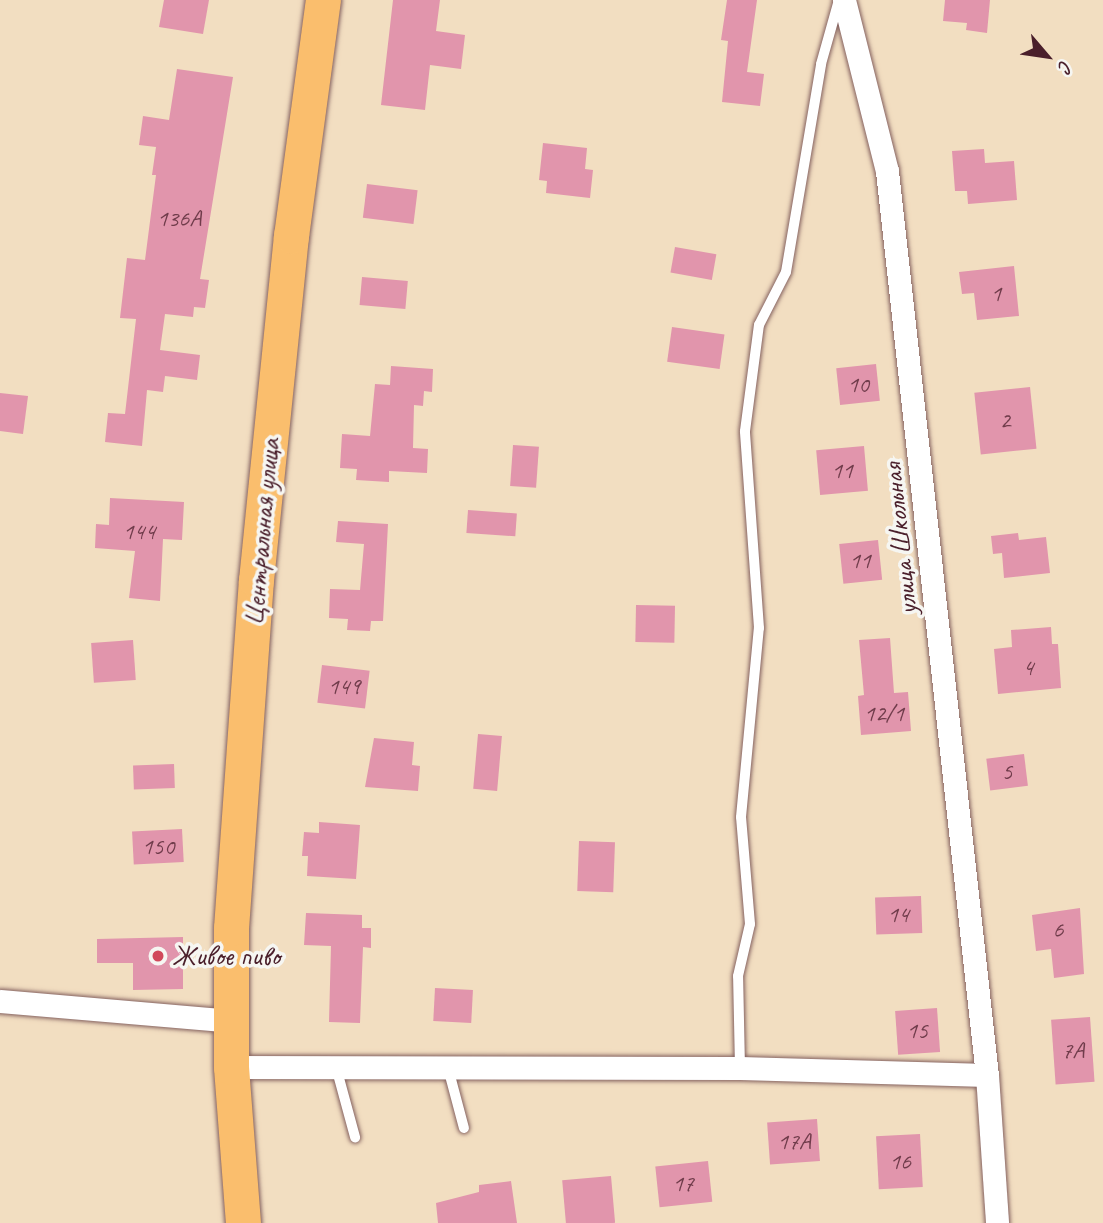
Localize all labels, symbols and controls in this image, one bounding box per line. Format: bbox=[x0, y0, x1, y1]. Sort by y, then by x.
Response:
north arrow bbox=[1012, 21, 1082, 91]
text: С bbox=[1053, 56, 1078, 76]
house number: 136А bbox=[157, 205, 201, 233]
house number: 1 bbox=[991, 280, 1001, 308]
house number: 10 bbox=[847, 371, 869, 399]
house number: 2 bbox=[1000, 407, 1010, 435]
street label: Центральная улица bbox=[237, 436, 287, 628]
house number: 11 bbox=[831, 457, 853, 485]
street label: улица Школьная bbox=[875, 462, 925, 616]
house number: 144 bbox=[123, 518, 155, 546]
house number: 11 bbox=[849, 547, 871, 575]
house number: 4 bbox=[1023, 654, 1033, 682]
house number: 149 bbox=[328, 673, 360, 701]
house number: 12/1 bbox=[864, 700, 904, 728]
house number: 5 bbox=[1002, 758, 1012, 786]
house number: 150 bbox=[142, 833, 174, 861]
house number: 14 bbox=[887, 901, 909, 929]
house number: 6 bbox=[1053, 916, 1063, 944]
place label: Живое пиво bbox=[172, 939, 279, 973]
marker: Живое пиво bbox=[150, 948, 166, 964]
house number: 15 bbox=[906, 1017, 928, 1045]
house number: 7А bbox=[1062, 1037, 1084, 1065]
house number: 17А bbox=[777, 1128, 811, 1156]
house number: 16 bbox=[889, 1148, 911, 1176]
house number: 17 bbox=[672, 1170, 694, 1198]

